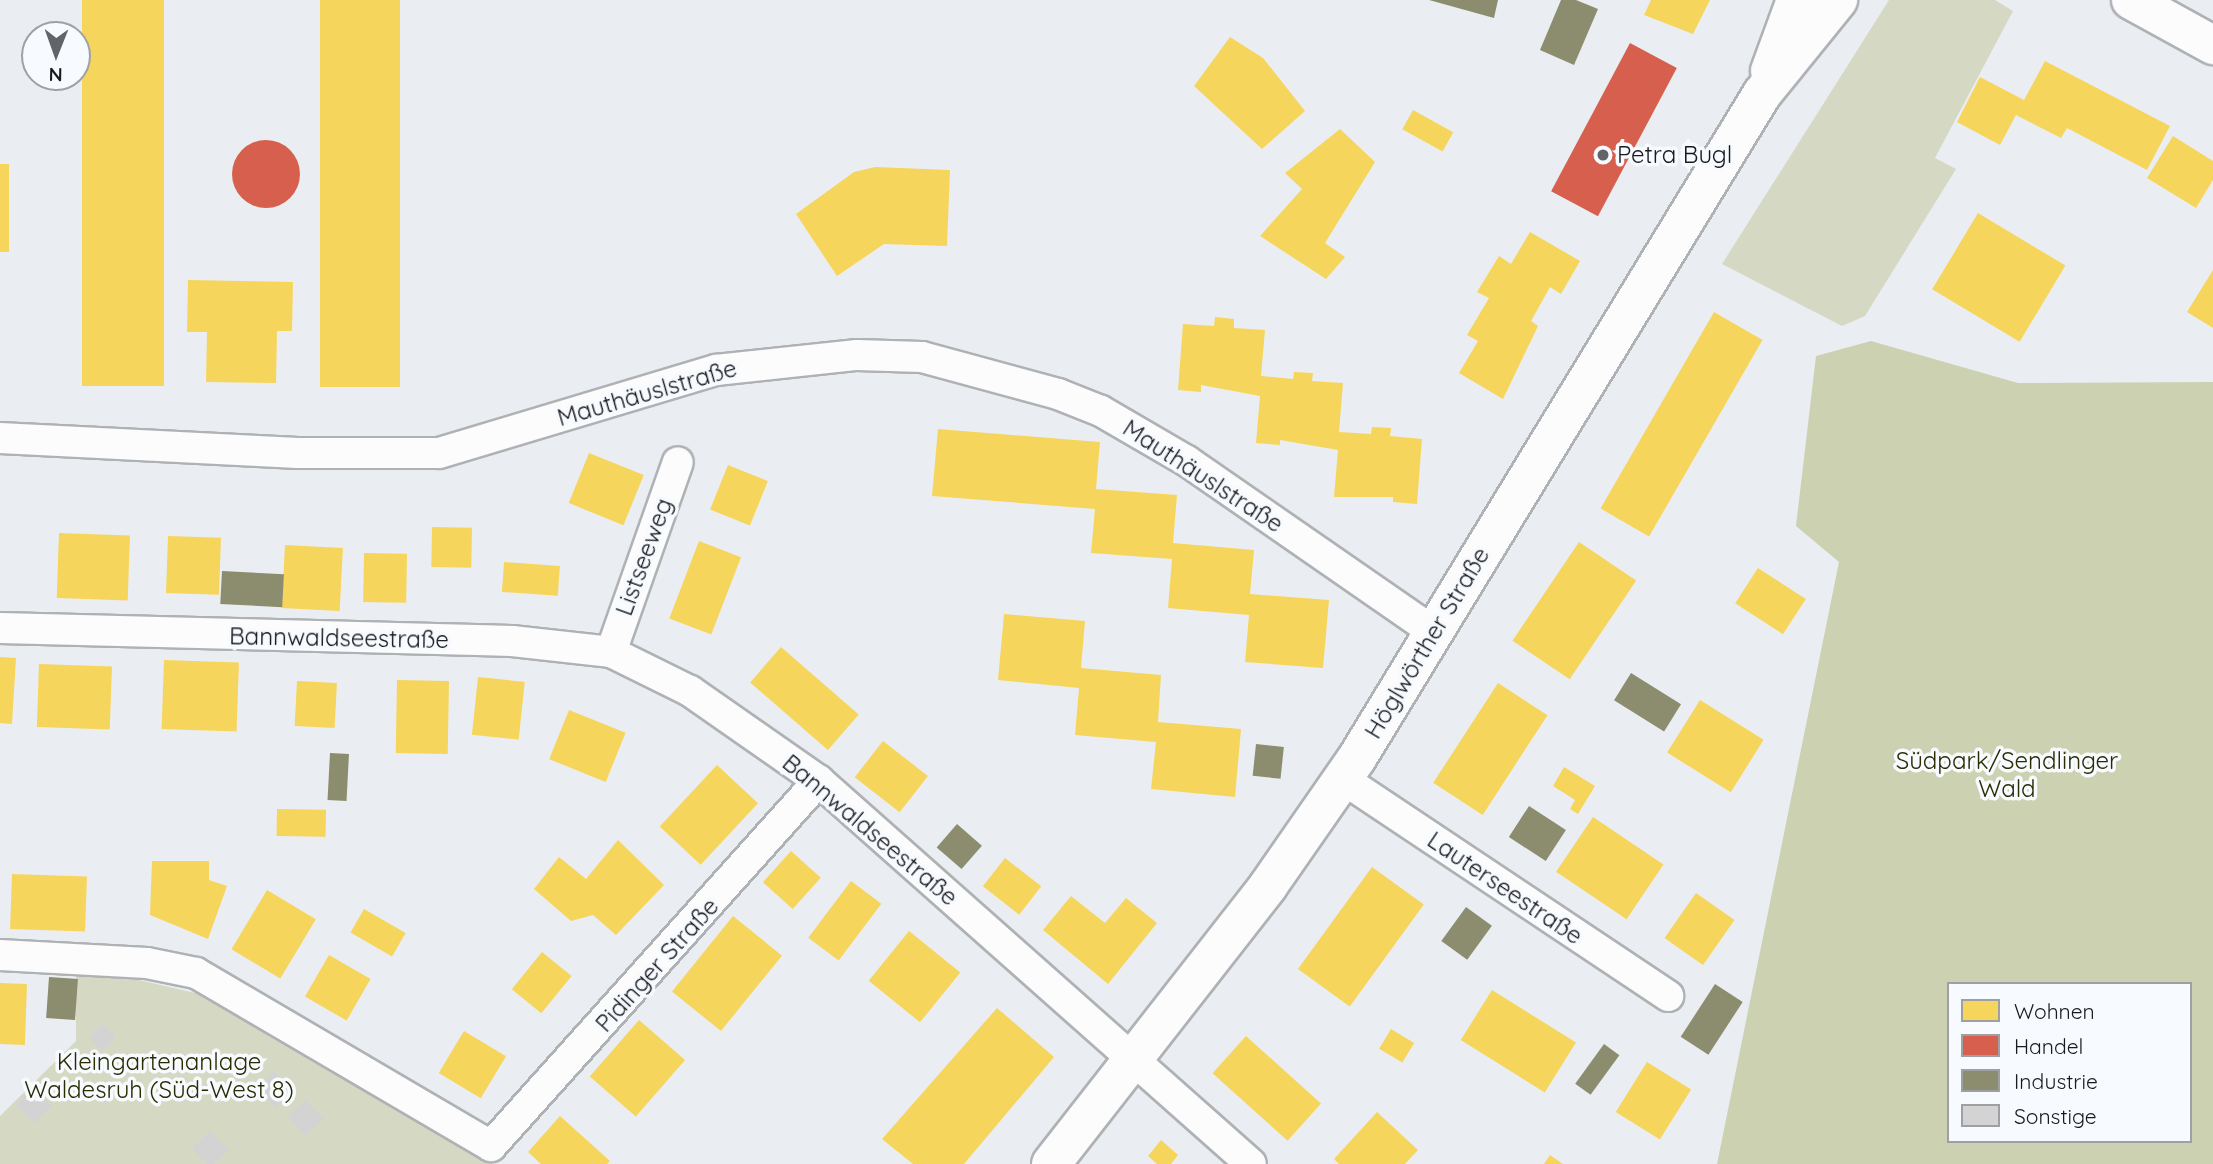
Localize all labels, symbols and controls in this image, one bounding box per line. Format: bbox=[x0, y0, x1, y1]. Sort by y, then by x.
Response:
north arrow bbox=[21, 21, 91, 91]
text: N bbox=[48, 63, 63, 87]
place label: Petra Bugl bbox=[1617, 141, 1732, 169]
marker: Petra Bugl bbox=[1595, 147, 1611, 163]
street label: Mauthäuslstraße bbox=[554, 354, 740, 432]
street label: Mauthäuslstraße bbox=[1117, 413, 1289, 539]
street label: Listseeweg bbox=[609, 494, 679, 620]
street label: Höglwörther Straße bbox=[1359, 542, 1495, 744]
street label: Bannwaldseestraße bbox=[229, 622, 449, 654]
park label: Südpark/Sendlinger Wald bbox=[1896, 747, 2118, 803]
street label: Bannwaldseestraße bbox=[777, 748, 963, 912]
street label: Lauterseestraße bbox=[1422, 825, 1588, 951]
street label: Pidinger Straße bbox=[589, 892, 725, 1038]
legend bbox=[1947, 982, 2192, 1143]
text: Wohnen bbox=[2014, 998, 2095, 1024]
text: Handel bbox=[2014, 1033, 2083, 1059]
park label: Kleingartenanlage Waldesruh (Süd-West 8) bbox=[24, 1048, 294, 1104]
text: Industrie bbox=[2014, 1068, 2098, 1094]
text: Sonstige bbox=[2014, 1103, 2097, 1129]

